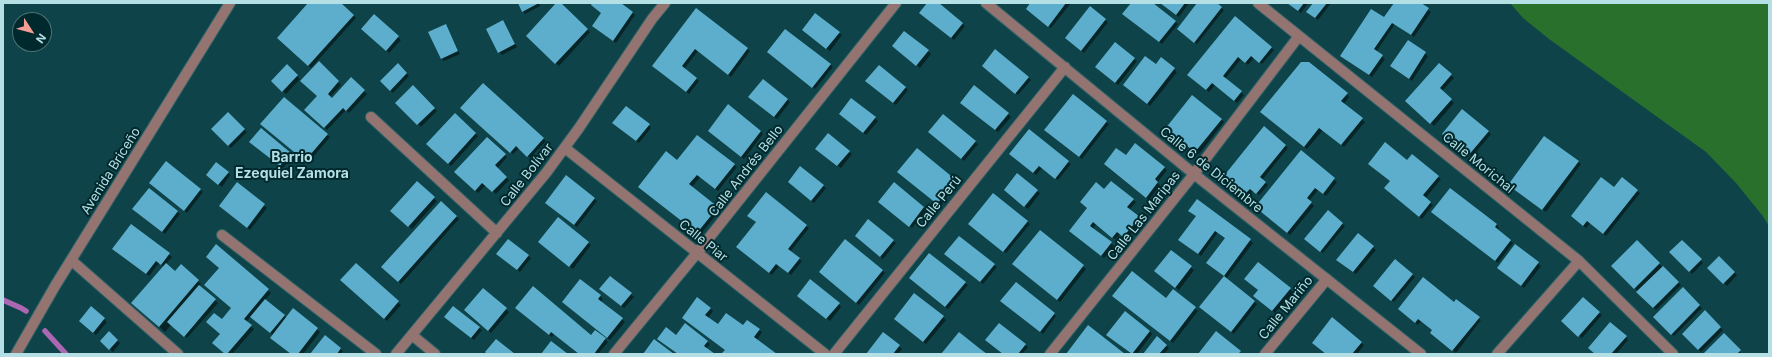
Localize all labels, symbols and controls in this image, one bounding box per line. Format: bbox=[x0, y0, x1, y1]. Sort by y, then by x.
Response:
north arrow bbox=[12, 12, 52, 52]
text: N bbox=[33, 31, 49, 46]
street label: Calle Andrés Bello bbox=[705, 122, 787, 220]
street label: Calle 6 de Diciembre bbox=[1157, 124, 1265, 216]
street label: Avenida Briceño bbox=[78, 125, 144, 217]
street label: Calle Morichal bbox=[1439, 129, 1517, 197]
street label: Calle Bolívar bbox=[497, 140, 557, 210]
district label: Barrio Ezequiel Zamora bbox=[235, 150, 349, 182]
street label: Calle Las Maripas bbox=[1104, 168, 1184, 264]
street label: Calle Perú bbox=[913, 173, 965, 231]
street label: Calle Piar bbox=[676, 217, 730, 265]
street label: Calle Mariño bbox=[1256, 273, 1316, 343]

